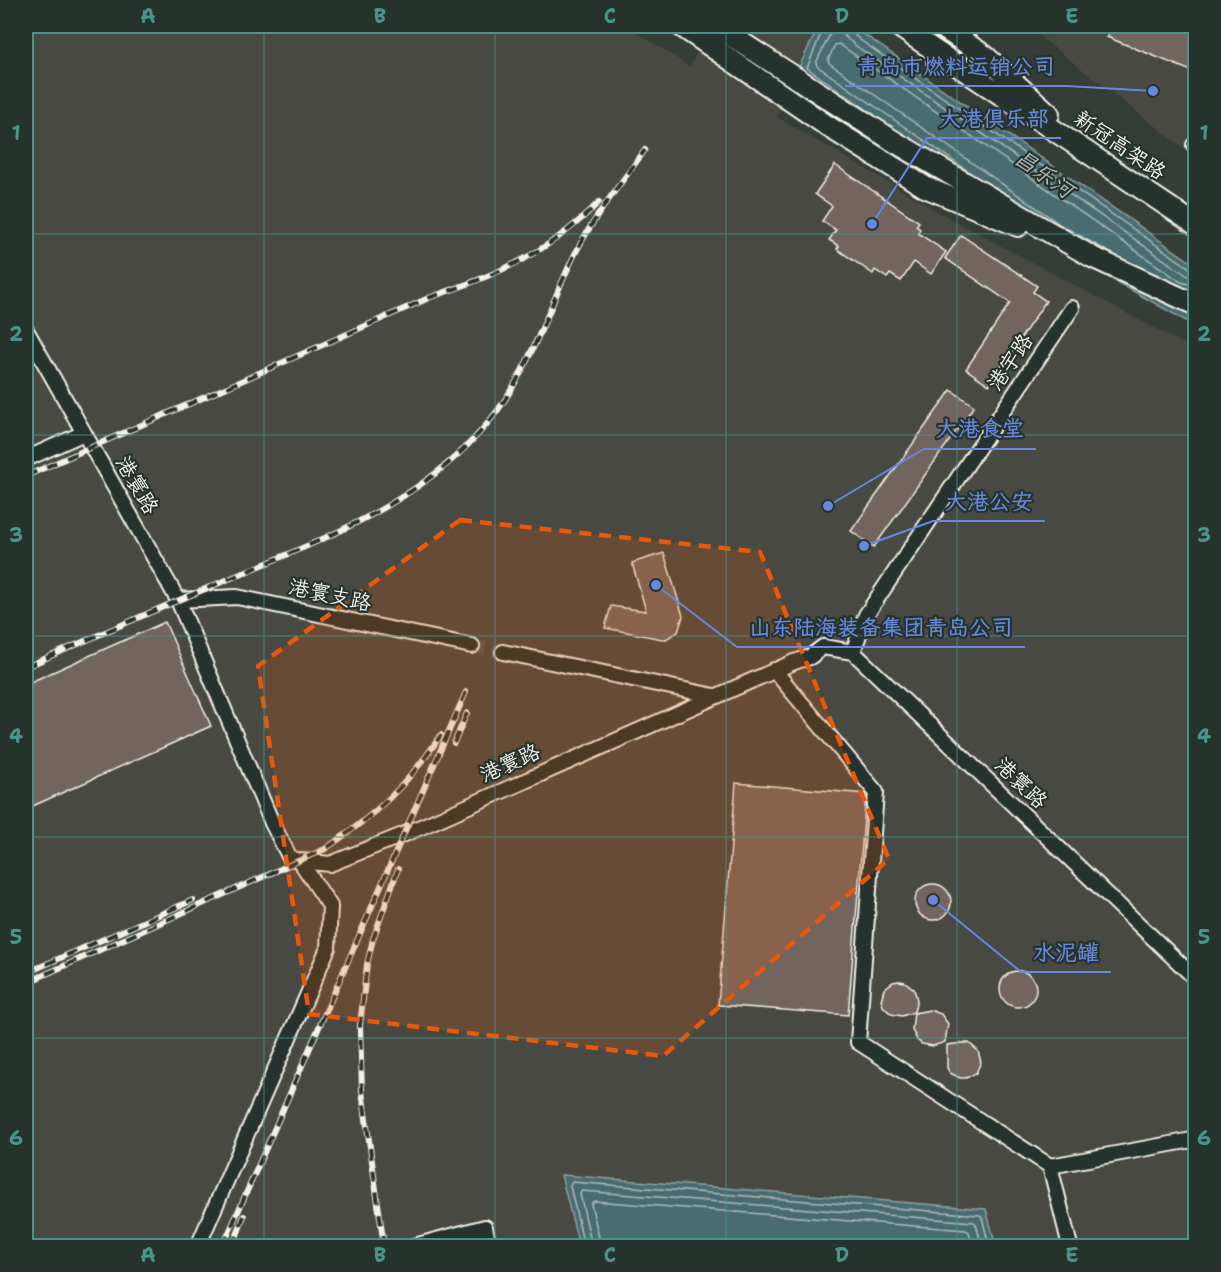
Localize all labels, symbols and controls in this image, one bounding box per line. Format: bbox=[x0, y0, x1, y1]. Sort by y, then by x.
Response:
text: A bbox=[140, 3, 156, 29]
text: B bbox=[374, 3, 386, 29]
text: C bbox=[604, 3, 616, 29]
text: D bbox=[835, 3, 849, 29]
text: E bbox=[1065, 3, 1079, 29]
callout: 青岛市燃料运销公司 bbox=[845, 46, 1067, 86]
text: 青岛市燃料运销公司 bbox=[857, 52, 1055, 81]
callout: 大港俱乐部 bbox=[927, 98, 1061, 138]
text: 大港俱乐部 bbox=[939, 104, 1049, 133]
street label: 新冠高架路 bbox=[1069, 104, 1171, 186]
text: 1 bbox=[11, 120, 21, 146]
text: 1 bbox=[1199, 120, 1209, 146]
water label: 昌乐河 bbox=[1009, 143, 1082, 207]
text: 2 bbox=[9, 321, 23, 347]
text: 2 bbox=[1197, 321, 1211, 347]
street label: 港宇路 bbox=[981, 328, 1039, 396]
callout: 大港食堂 bbox=[924, 409, 1036, 449]
text: 大港食堂 bbox=[936, 414, 1024, 443]
street label: 港寰路 bbox=[109, 451, 165, 519]
callout: 大港公安 bbox=[933, 481, 1045, 521]
text: 大港公安 bbox=[945, 487, 1033, 516]
text: 3 bbox=[9, 522, 23, 548]
text: 3 bbox=[1197, 522, 1211, 548]
street label: 港寰支路 bbox=[286, 573, 374, 617]
callout: 山东陆海装备集团青岛公司 bbox=[737, 607, 1025, 647]
text: 山东陆海装备集团青岛公司 bbox=[749, 613, 1013, 642]
text: 4 bbox=[9, 723, 23, 749]
text: 4 bbox=[1197, 723, 1211, 749]
street label: 港寰路 bbox=[476, 737, 544, 789]
street label: 港寰路 bbox=[989, 751, 1053, 815]
text: 5 bbox=[10, 924, 22, 950]
text: 5 bbox=[1198, 924, 1210, 950]
callout: 水泥罐 bbox=[1021, 932, 1111, 972]
text: 水泥罐 bbox=[1033, 938, 1099, 967]
text: 6 bbox=[9, 1125, 23, 1151]
text: 6 bbox=[1197, 1125, 1211, 1151]
text: A bbox=[140, 1242, 156, 1268]
text: B bbox=[374, 1242, 386, 1268]
text: C bbox=[604, 1242, 616, 1268]
text: D bbox=[835, 1242, 849, 1268]
text: E bbox=[1065, 1242, 1079, 1268]

